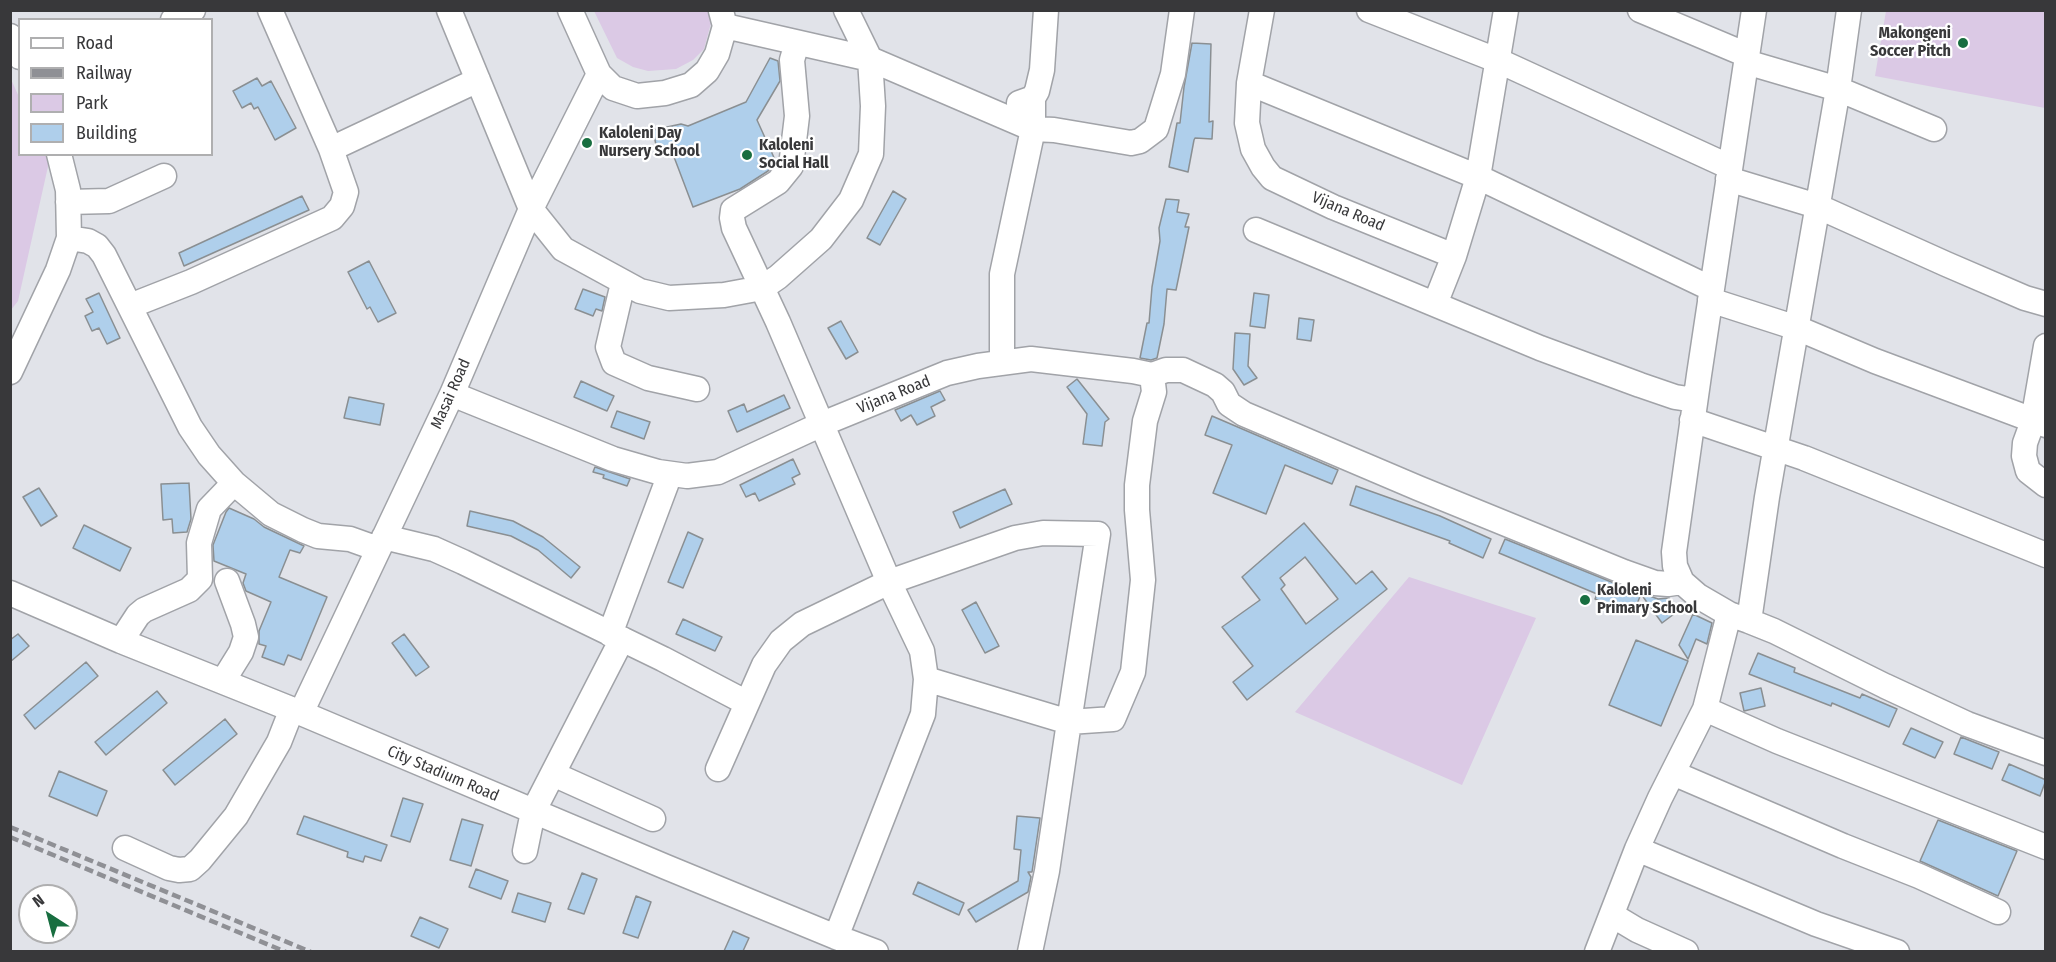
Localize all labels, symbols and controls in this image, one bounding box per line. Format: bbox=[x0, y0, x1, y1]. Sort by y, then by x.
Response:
legend bbox=[18, 18, 213, 156]
place label: Makongeni Soccer Pitch bbox=[1870, 24, 1951, 62]
text: Road bbox=[76, 32, 113, 54]
marker: Makongeni Soccer Pitch bbox=[1956, 36, 1970, 50]
text: Railway bbox=[76, 62, 132, 84]
text: Park bbox=[76, 92, 108, 114]
text: Building bbox=[76, 122, 137, 144]
place label: Kaloleni Day Nursery School bbox=[599, 124, 700, 162]
marker: Kaloleni Day Nursery School bbox=[580, 136, 594, 150]
place label: Kaloleni Social Hall bbox=[759, 136, 829, 174]
marker: Kaloleni Social Hall bbox=[740, 148, 754, 162]
street label: Vijana Road bbox=[1309, 188, 1387, 236]
street label: Masai Road bbox=[427, 356, 475, 432]
street label: Vijana Road bbox=[855, 372, 933, 418]
place label: Kaloleni Primary School bbox=[1597, 581, 1697, 619]
marker: Kaloleni Primary School bbox=[1578, 593, 1592, 607]
street label: City Stadium Road bbox=[384, 742, 502, 806]
north arrow bbox=[18, 884, 78, 944]
text: N bbox=[29, 890, 48, 911]

